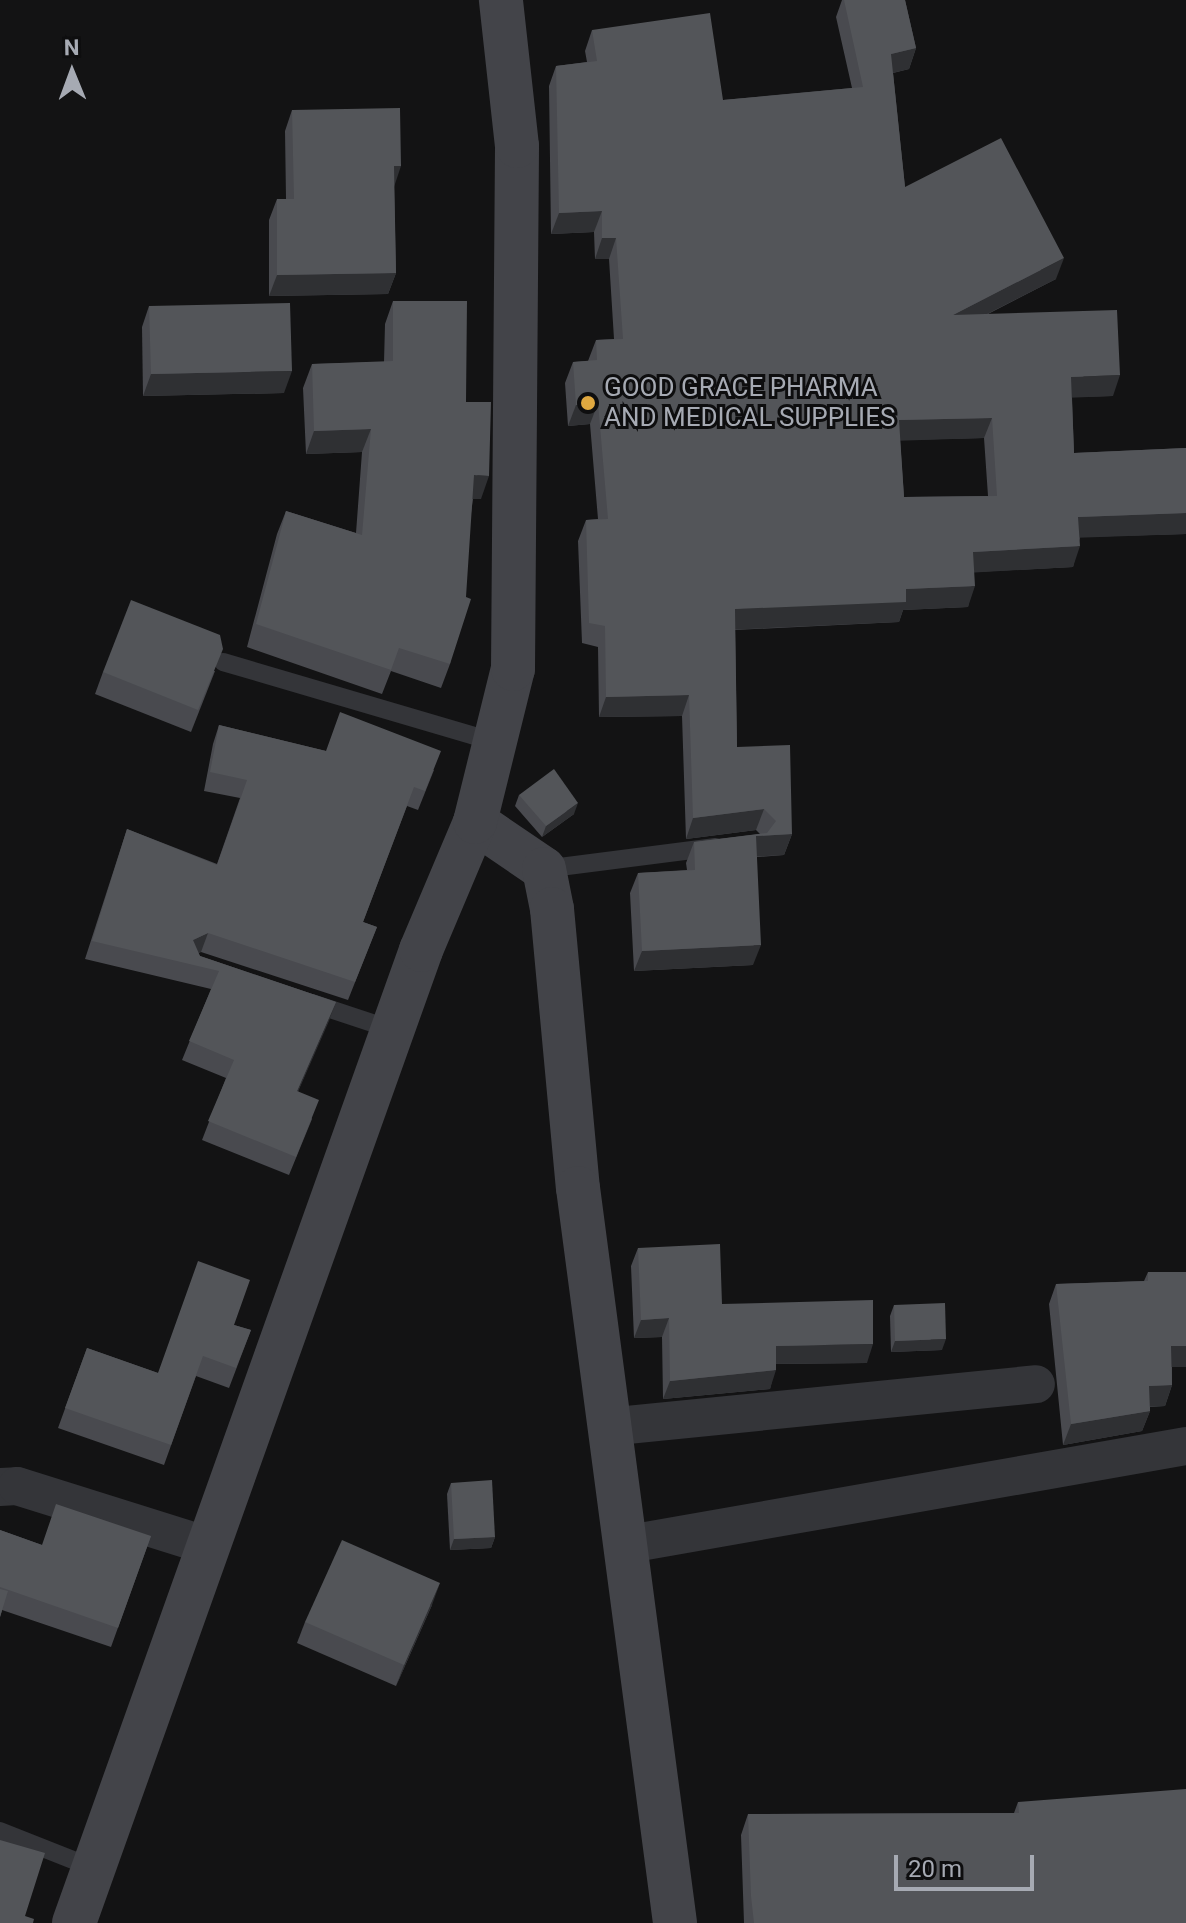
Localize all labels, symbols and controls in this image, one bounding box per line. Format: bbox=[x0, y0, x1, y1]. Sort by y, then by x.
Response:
north arrow bbox=[32, 32, 112, 112]
text: N bbox=[64, 35, 80, 60]
place label: GOOD GRACE PHARMA AND MEDICAL SUPPLIES bbox=[604, 372, 895, 434]
marker: GOOD GRACE PHARMA AND MEDICAL SUPPLIES bbox=[579, 394, 597, 412]
scale bar bbox=[898, 1839, 1038, 1889]
text: 20 m bbox=[908, 1855, 962, 1883]

